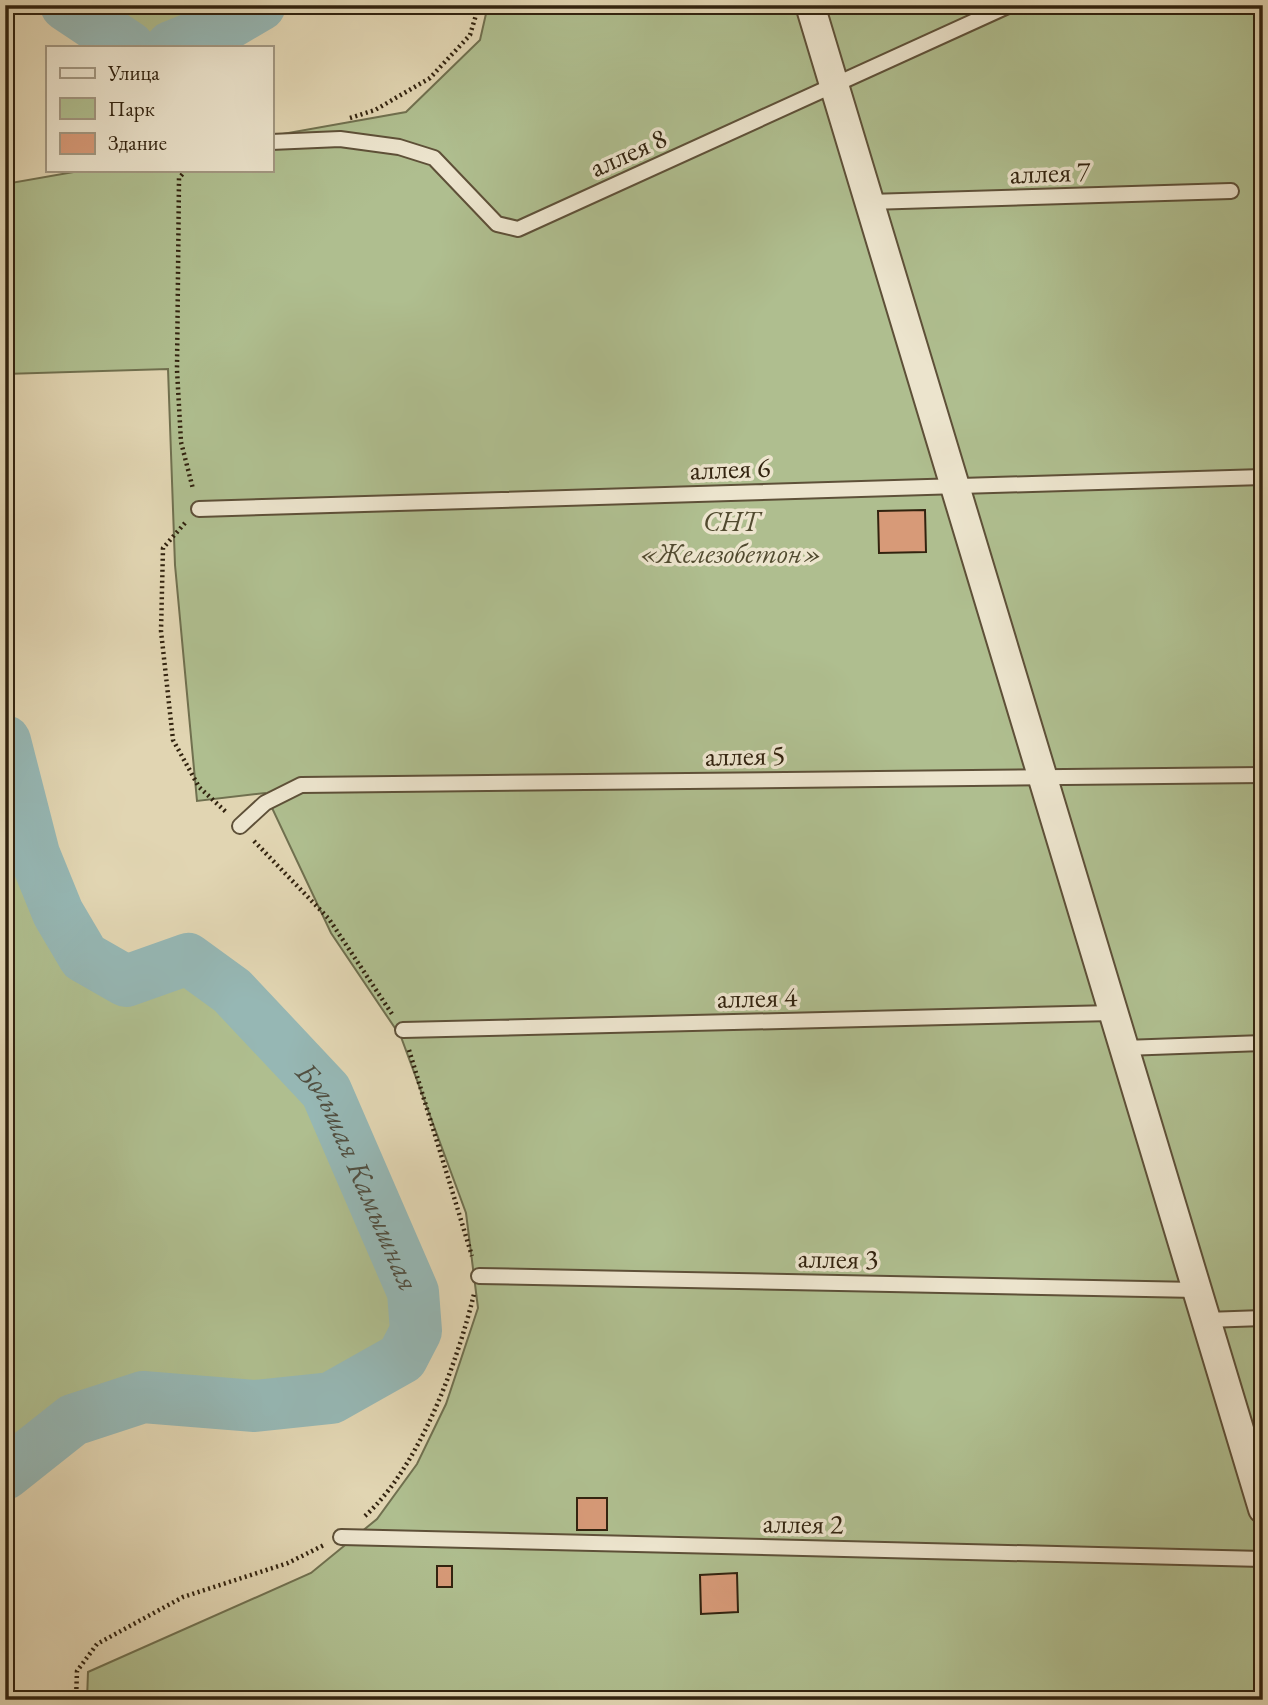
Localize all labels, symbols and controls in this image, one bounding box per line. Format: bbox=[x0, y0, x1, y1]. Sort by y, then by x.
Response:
legend bbox=[46, 46, 273, 172]
text: Улица bbox=[107, 59, 160, 86]
text: Парк bbox=[108, 95, 155, 122]
street label: аллея 8 bbox=[584, 119, 672, 185]
text: Здание bbox=[108, 129, 167, 156]
street label: аллея 7 bbox=[1009, 153, 1091, 191]
street label: аллея 6 bbox=[689, 449, 771, 487]
park label: СНТ «Железобетон» bbox=[640, 503, 822, 571]
street label: аллея 5 bbox=[704, 736, 786, 774]
street label: аллея 4 bbox=[716, 978, 798, 1016]
water label: Большая Камышная bbox=[288, 1052, 430, 1297]
street label: аллея 3 bbox=[797, 1239, 879, 1277]
street label: аллея 2 bbox=[762, 1504, 844, 1542]

